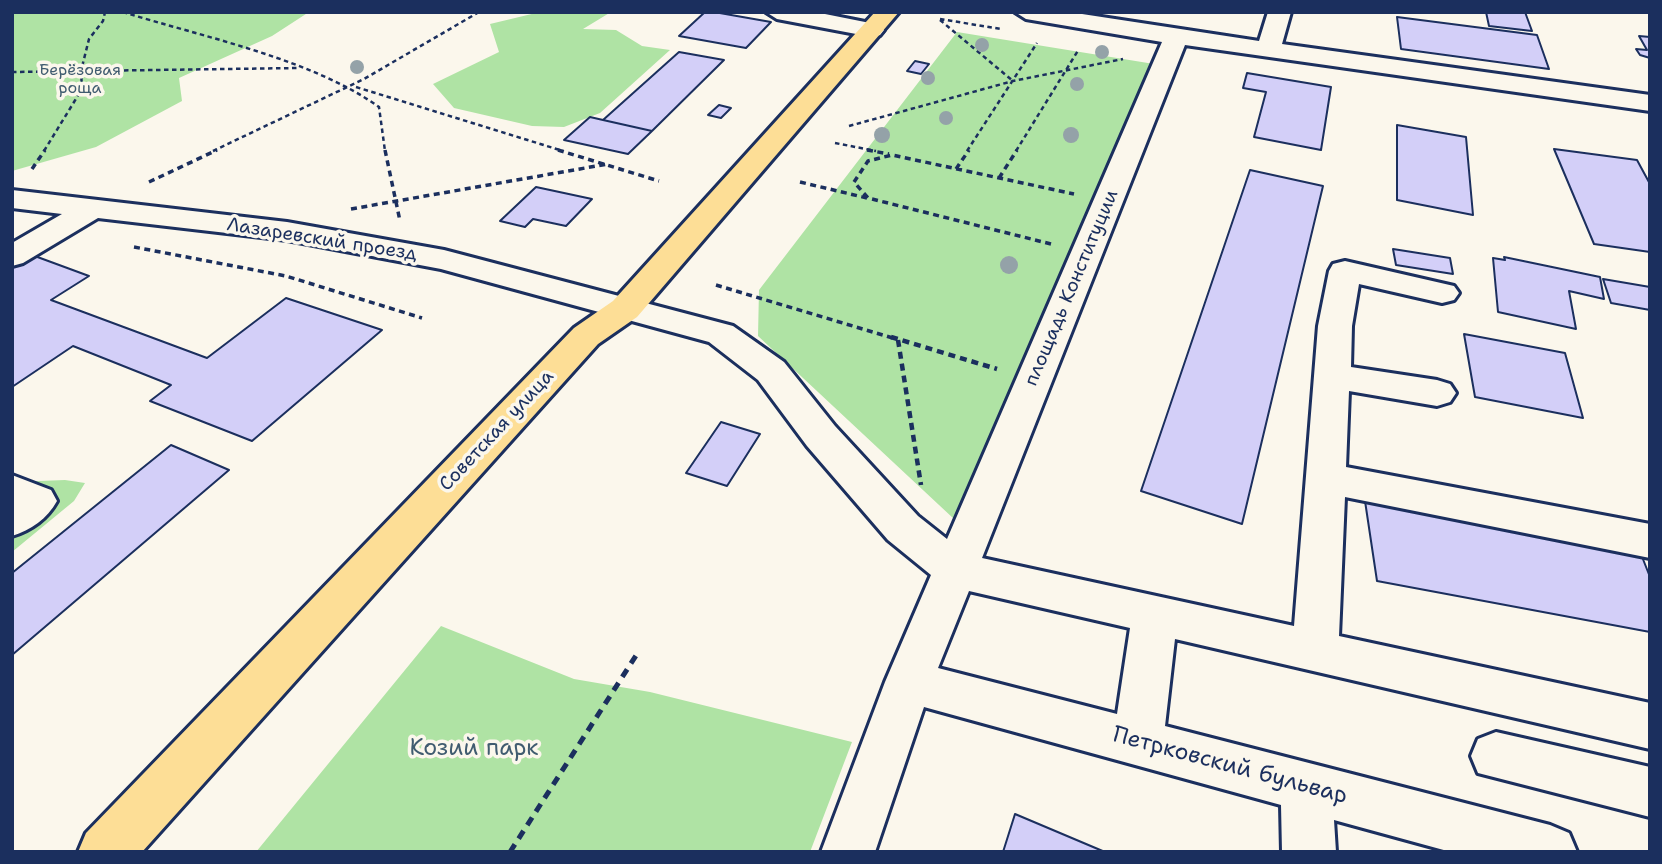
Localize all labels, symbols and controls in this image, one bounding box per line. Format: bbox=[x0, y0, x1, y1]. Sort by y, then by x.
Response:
park label: Берёзовая роща bbox=[39, 61, 121, 99]
street label: площадь Конституции bbox=[1020, 186, 1124, 390]
street label: Лазаревский проезд bbox=[225, 214, 419, 266]
street label: Советская улица bbox=[435, 366, 559, 496]
street label: Петрковский бульвар bbox=[1110, 721, 1350, 811]
park label: Козий парк bbox=[409, 735, 539, 763]

